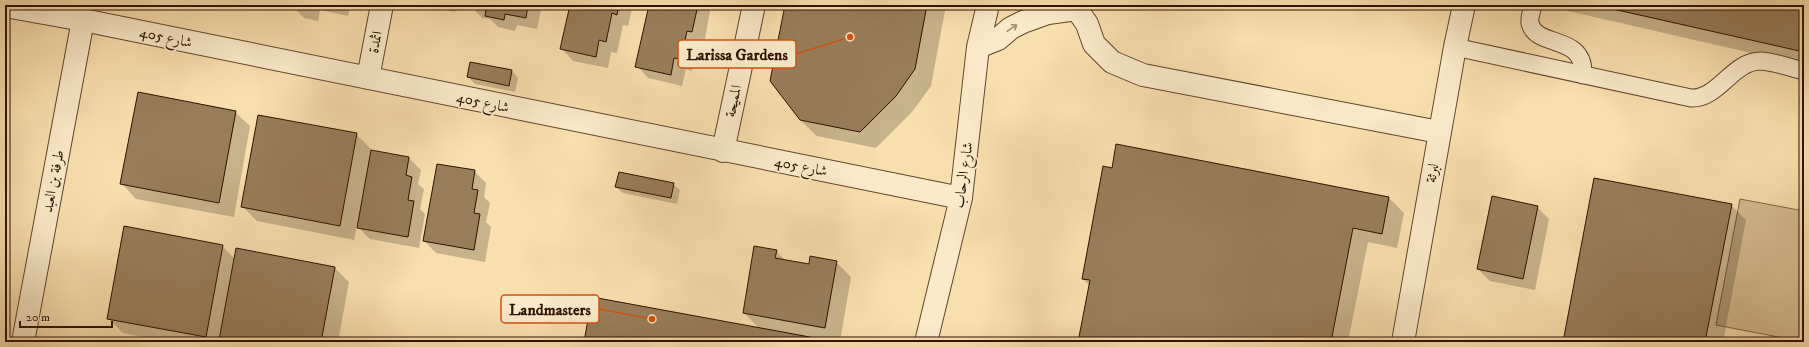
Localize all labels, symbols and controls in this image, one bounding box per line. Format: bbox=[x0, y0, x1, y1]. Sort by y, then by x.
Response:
street label: شارع 405 bbox=[137, 23, 194, 55]
one-way arrow bbox=[1006, 24, 1017, 32]
street label: اثمدة bbox=[364, 29, 387, 55]
callout: Larissa Gardens bbox=[678, 40, 796, 68]
text: Larissa Gardens bbox=[686, 45, 788, 65]
street label: المميحة bbox=[721, 83, 746, 119]
street label: شارع 405 bbox=[454, 88, 511, 120]
street label: شارع الرحاب bbox=[949, 141, 981, 210]
street label: طرفة بن العبد bbox=[38, 148, 69, 214]
street label: شارع 405 bbox=[772, 152, 829, 184]
street label: لبرثة bbox=[1421, 162, 1444, 184]
callout: Landmasters bbox=[501, 295, 599, 323]
text: Landmasters bbox=[509, 300, 592, 320]
scale bar bbox=[20, 303, 112, 329]
text: 20 m bbox=[26, 310, 50, 325]

